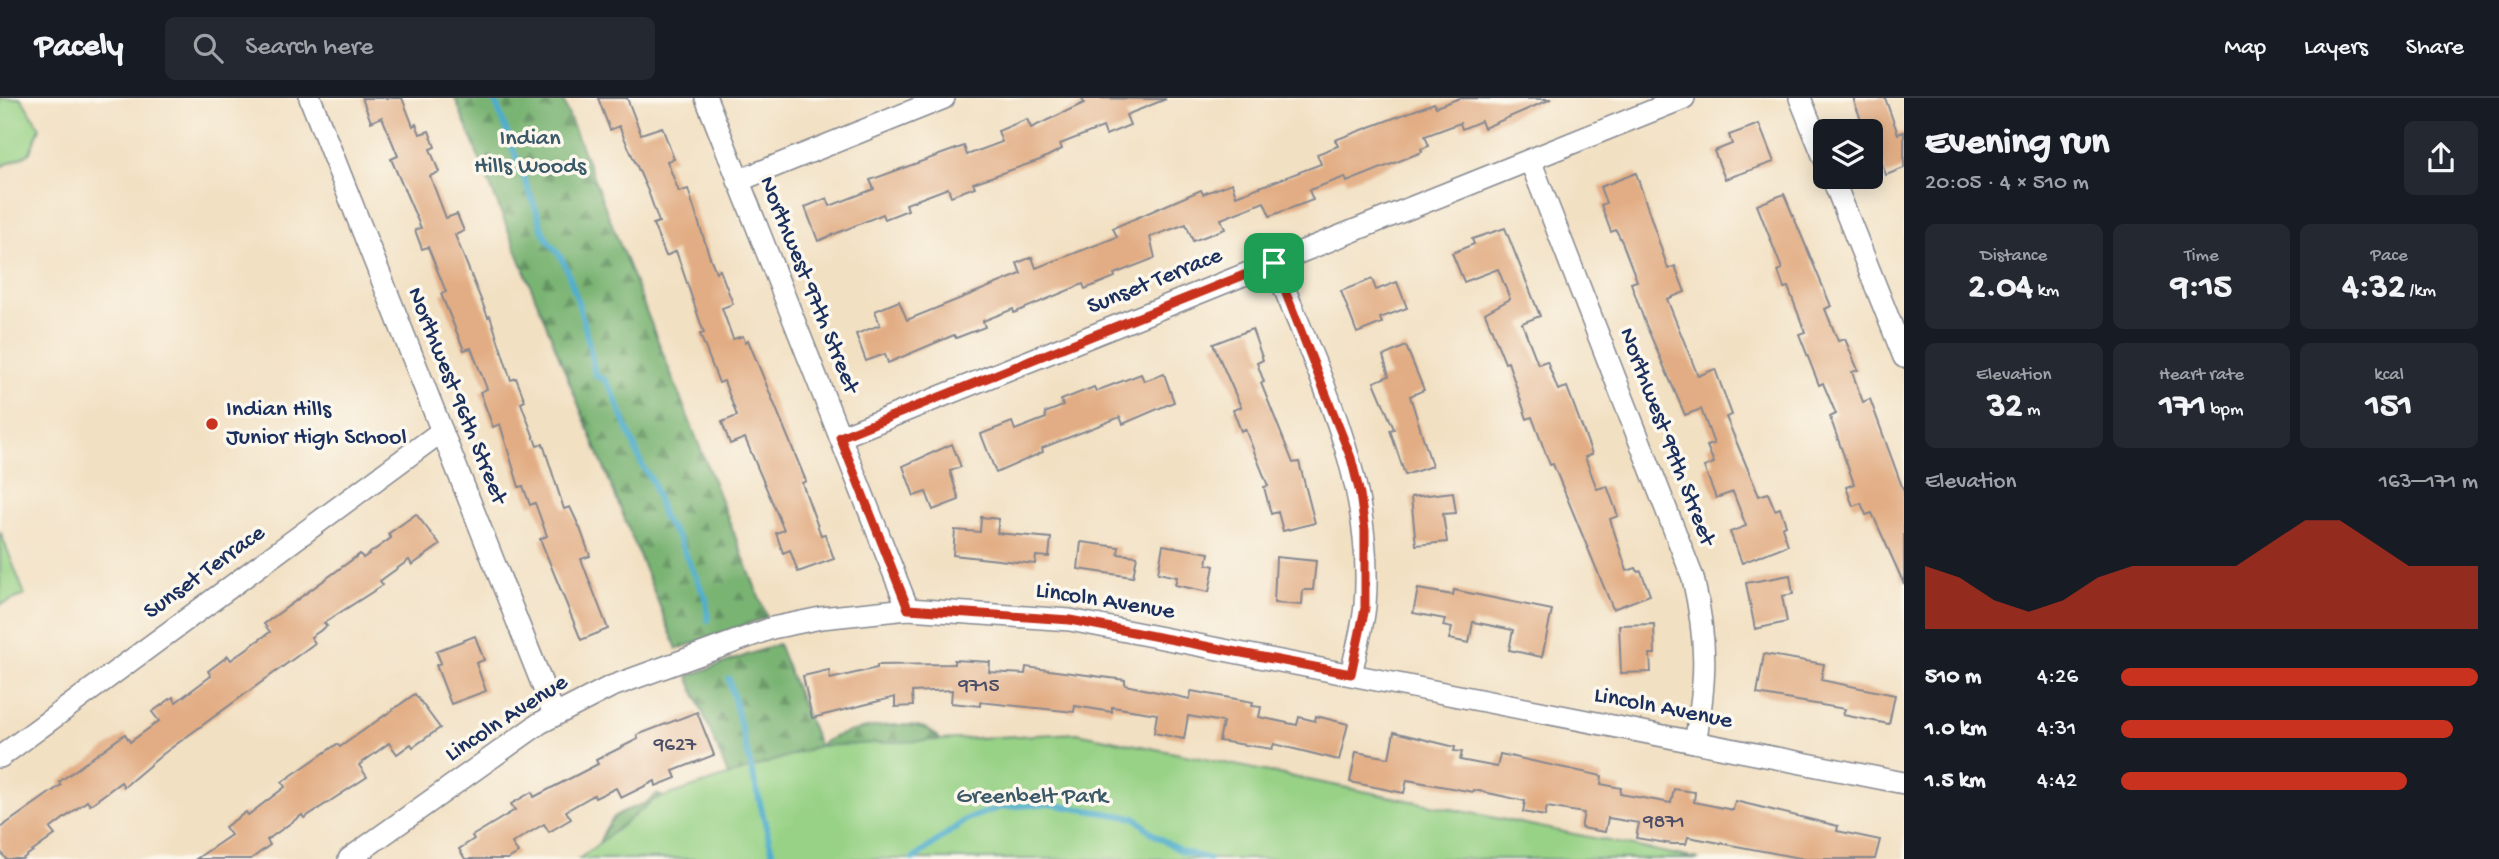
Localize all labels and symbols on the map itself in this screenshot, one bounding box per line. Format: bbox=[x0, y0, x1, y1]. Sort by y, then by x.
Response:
park label: Indian Hills Woods bbox=[474, 125, 587, 182]
street label: Northwest 97th Street bbox=[751, 172, 866, 400]
pin bbox=[1244, 233, 1304, 293]
street label: Sunset Terrace bbox=[1083, 242, 1227, 322]
street label: Northwest 96th Street bbox=[399, 283, 514, 511]
street label: Northwest 99th Street bbox=[1611, 324, 1722, 552]
place label: Indian Hills Junior High School bbox=[226, 396, 407, 453]
marker: Indian Hills Junior High School bbox=[204, 416, 220, 432]
street label: Sunset Terrace bbox=[139, 519, 272, 627]
street label: Lincoln Avenue bbox=[1033, 577, 1177, 627]
street label: Lincoln Avenue bbox=[440, 668, 574, 769]
house number: 9715 bbox=[958, 675, 999, 700]
street label: Lincoln Avenue bbox=[1591, 681, 1735, 737]
house number: 9627 bbox=[653, 734, 697, 759]
park label: Greenbelt Park bbox=[956, 783, 1110, 812]
house number: 9871 bbox=[1642, 811, 1685, 836]

